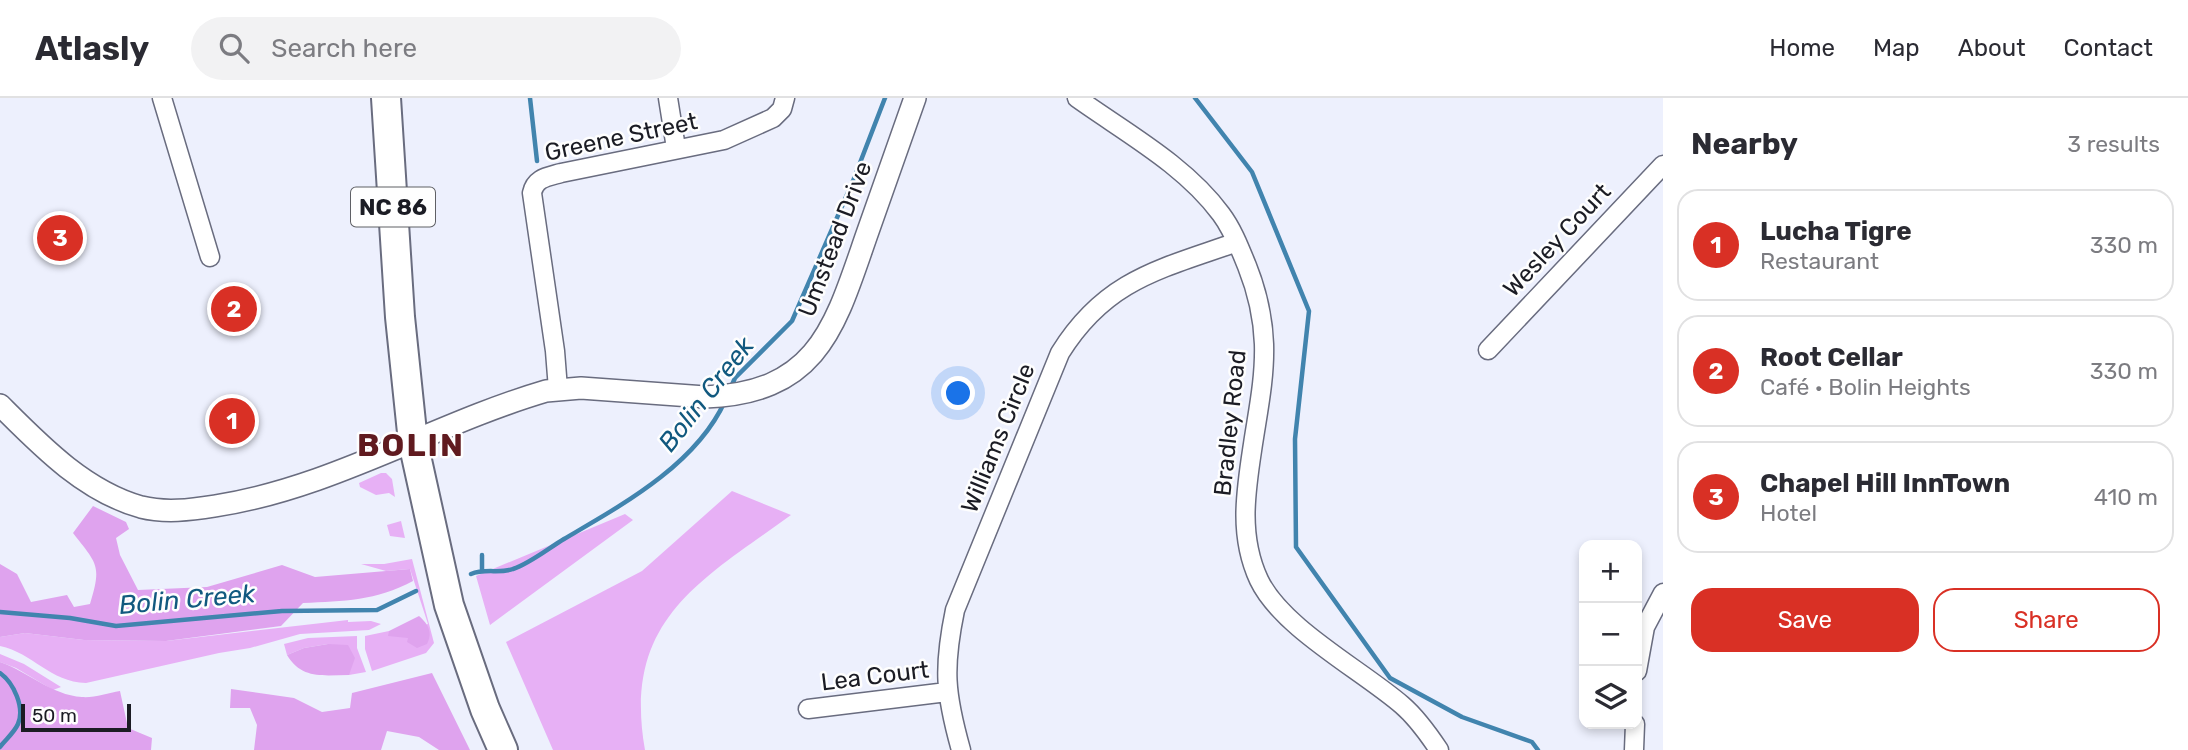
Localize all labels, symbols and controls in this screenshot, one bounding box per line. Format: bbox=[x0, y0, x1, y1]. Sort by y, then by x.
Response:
search box bbox=[191, 17, 681, 80]
text: Atlasly bbox=[35, 29, 149, 68]
icon: search bbox=[215, 29, 253, 67]
text: Search here bbox=[271, 33, 417, 64]
text: Home bbox=[1769, 34, 1835, 62]
text: Map bbox=[1873, 34, 1920, 62]
text: About bbox=[1958, 34, 2026, 62]
text: Contact bbox=[2064, 34, 2153, 62]
street label: Greene Street bbox=[542, 107, 700, 167]
text: Nearby bbox=[1691, 126, 1798, 162]
text: 3 results bbox=[2067, 130, 2160, 158]
street label: Umstead Drive bbox=[792, 157, 878, 321]
street label: Wesley Court bbox=[1498, 178, 1616, 302]
road number: NC 86 bbox=[351, 188, 435, 226]
pin: 3 bbox=[37, 212, 83, 264]
text: Lucha Tigre bbox=[1760, 216, 1912, 247]
text: 1 bbox=[1710, 231, 1722, 259]
text: 330 m bbox=[2090, 231, 2158, 259]
text: Restaurant bbox=[1760, 247, 1879, 275]
pin: 2 bbox=[211, 283, 257, 335]
water label: Bolin Creek bbox=[652, 330, 761, 458]
text: Root Cellar bbox=[1760, 342, 1903, 373]
street label: Bradley Road bbox=[1208, 349, 1252, 497]
text: 2 bbox=[1709, 357, 1723, 385]
text: 330 m bbox=[2090, 357, 2158, 385]
street label: Williams Circle bbox=[955, 359, 1041, 517]
text: Café · Bolin Heights bbox=[1760, 373, 1971, 401]
your location bbox=[941, 376, 975, 410]
pin: 1 bbox=[209, 395, 255, 447]
district label: BOLIN bbox=[357, 426, 465, 464]
text: Chapel Hill InnTown bbox=[1760, 468, 2010, 499]
text: 3 bbox=[1708, 483, 1724, 511]
text: 410 m bbox=[2094, 483, 2158, 511]
text: Hotel bbox=[1760, 499, 1817, 527]
map controls bbox=[1579, 540, 1642, 729]
button: + bbox=[1579, 540, 1642, 603]
water label: Bolin Creek bbox=[118, 578, 257, 621]
button: Save bbox=[1691, 588, 1919, 652]
button: Share bbox=[1933, 588, 2160, 652]
button: − bbox=[1579, 603, 1642, 666]
street label: Lea Court bbox=[819, 655, 931, 697]
button: layers bbox=[1579, 666, 1642, 729]
scale bar bbox=[21, 701, 131, 733]
text: 50 m bbox=[32, 704, 77, 727]

